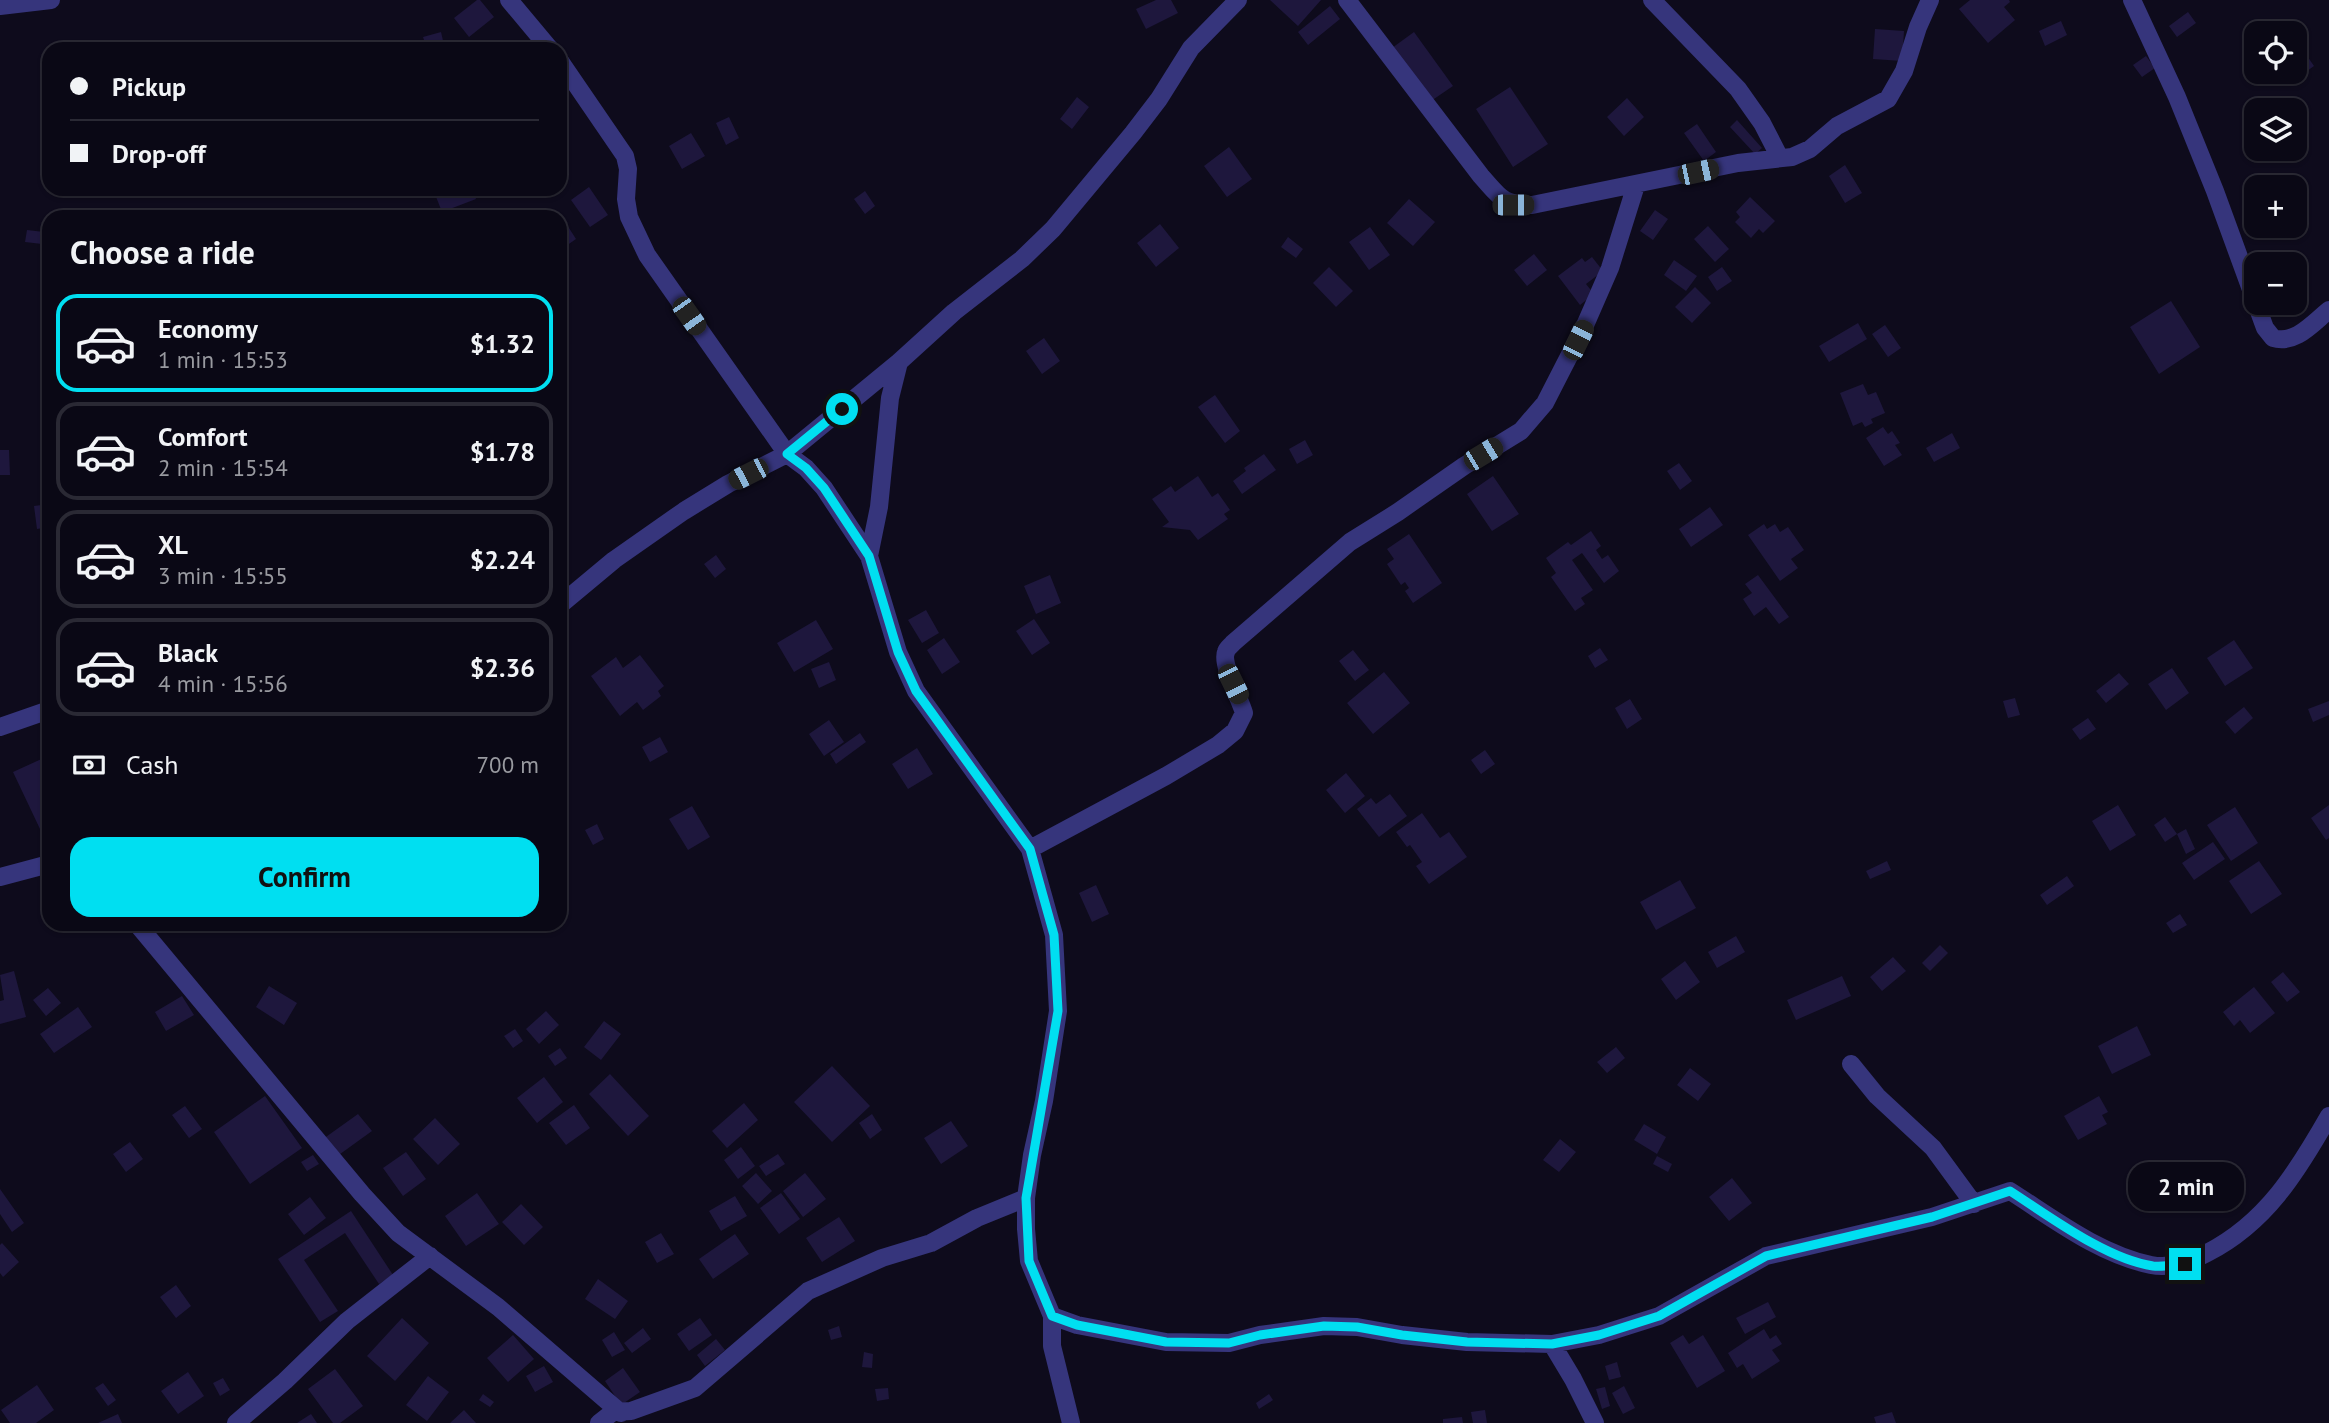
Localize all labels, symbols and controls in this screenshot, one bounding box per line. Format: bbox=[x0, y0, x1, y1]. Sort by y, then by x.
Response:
map controls bbox=[2244, 21, 2307, 315]
button: locate bbox=[2244, 21, 2307, 84]
text: Pickup bbox=[112, 70, 186, 103]
button: layers bbox=[2244, 98, 2307, 161]
text: Drop-off bbox=[112, 137, 206, 170]
car bbox=[1676, 157, 1721, 187]
button: + bbox=[2244, 175, 2307, 238]
car bbox=[1493, 195, 1535, 216]
text: Choose a ride bbox=[70, 231, 255, 273]
button: − bbox=[2244, 252, 2307, 315]
car bbox=[669, 293, 710, 339]
icon: car bbox=[74, 312, 137, 375]
text: Economy bbox=[158, 312, 258, 345]
car bbox=[1560, 317, 1597, 363]
text: $1.32 bbox=[470, 327, 535, 360]
text: 1 min · 15:53 bbox=[158, 345, 288, 374]
route start bbox=[826, 393, 858, 425]
icon: car bbox=[74, 420, 137, 483]
text: Comfort bbox=[158, 420, 248, 453]
car bbox=[1460, 434, 1507, 474]
text: $1.78 bbox=[470, 435, 535, 468]
text: 2 min · 15:54 bbox=[158, 453, 288, 482]
car bbox=[725, 455, 772, 493]
icon: car bbox=[74, 528, 137, 591]
text: XL bbox=[158, 528, 188, 561]
text: $2.24 bbox=[470, 543, 535, 576]
text: 3 min · 15:55 bbox=[158, 561, 288, 590]
icon: car bbox=[74, 636, 137, 699]
text: Black bbox=[158, 636, 218, 669]
text: $2.36 bbox=[470, 651, 535, 684]
car bbox=[1215, 661, 1252, 707]
text: 4 min · 15:56 bbox=[158, 669, 288, 698]
icon: cash bbox=[70, 746, 108, 784]
text: Cash bbox=[126, 748, 178, 781]
text: 700 m bbox=[477, 750, 539, 779]
button: Confirm bbox=[70, 837, 539, 917]
callout: 2 min bbox=[2127, 1162, 2243, 1212]
text: 2 min bbox=[2158, 1172, 2214, 1201]
route end bbox=[2169, 1248, 2201, 1280]

